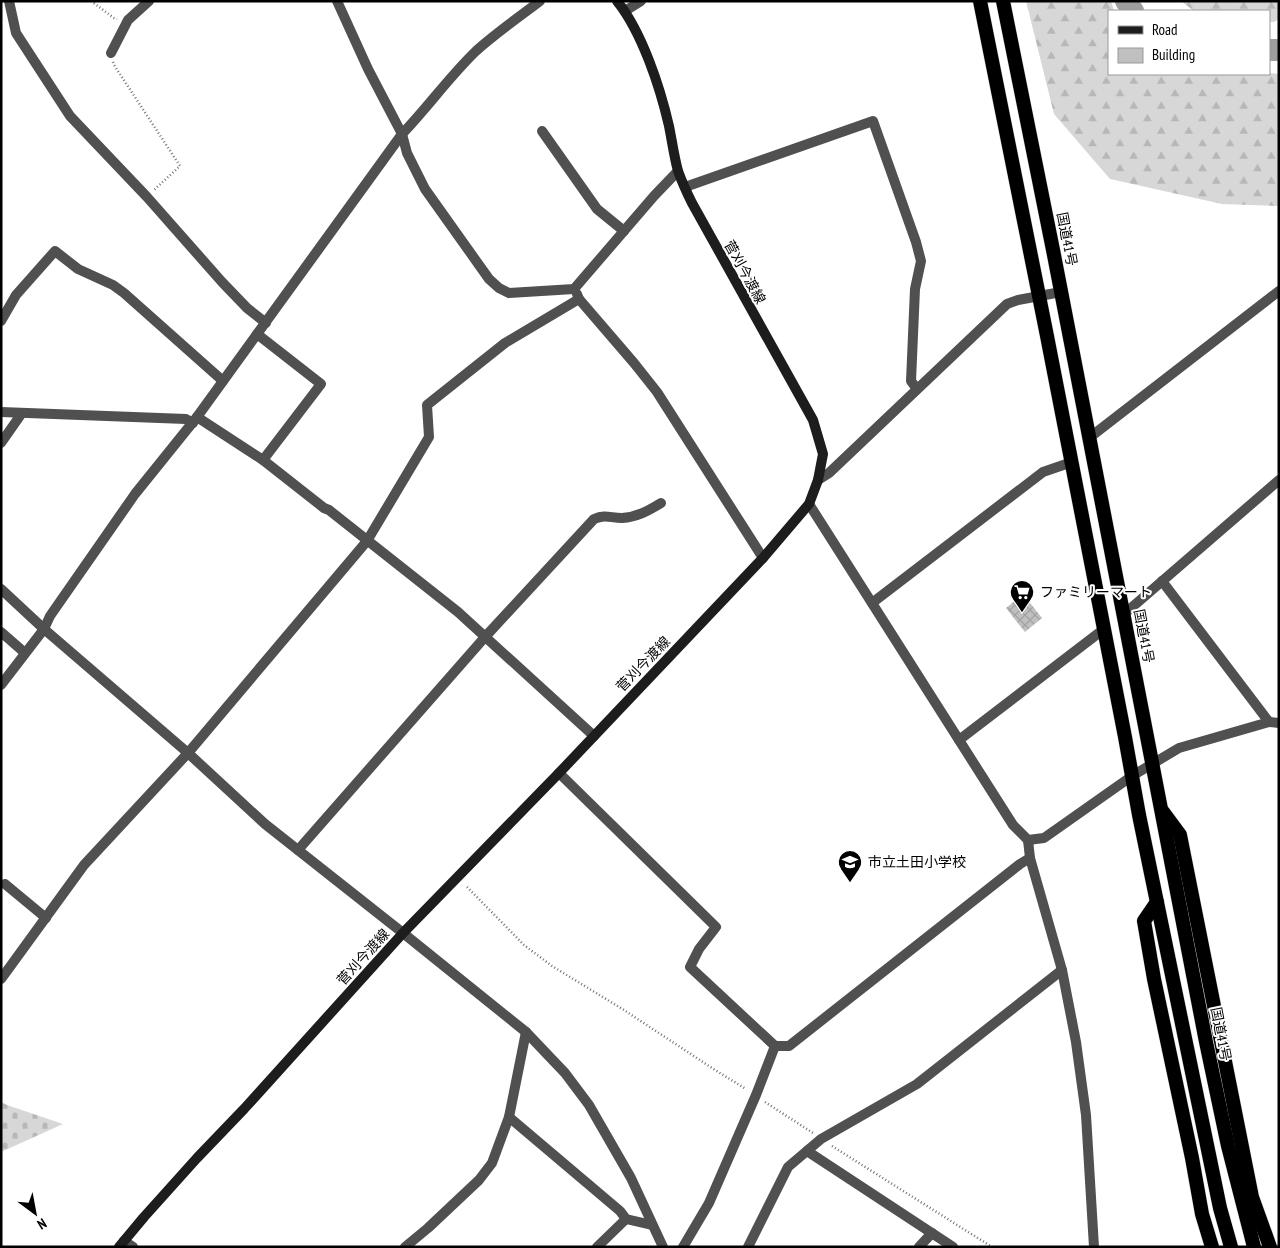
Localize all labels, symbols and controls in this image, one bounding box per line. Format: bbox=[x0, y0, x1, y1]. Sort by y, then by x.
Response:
legend bbox=[1108, 10, 1270, 75]
text: Road bbox=[1152, 20, 1178, 39]
text: Building bbox=[1152, 45, 1195, 64]
street label: 国道41号 bbox=[1053, 210, 1081, 268]
street label: 菅刈今渡線 bbox=[720, 237, 770, 307]
supermarket icon: ファミリーマート bbox=[1009, 579, 1035, 613]
place label: ファミリーマート bbox=[1040, 583, 1152, 601]
street label: 国道41号 bbox=[1130, 607, 1158, 665]
street label: 菅刈今渡線 bbox=[612, 633, 674, 695]
school or university icon: 市立土田小学校 bbox=[837, 849, 863, 883]
place label: 市立土田小学校 bbox=[868, 853, 966, 871]
street label: 菅刈今渡線 bbox=[333, 925, 393, 989]
street label: 国道41号 bbox=[1207, 1005, 1235, 1063]
north arrow bbox=[10, 1188, 60, 1238]
text: N bbox=[34, 1214, 50, 1234]

